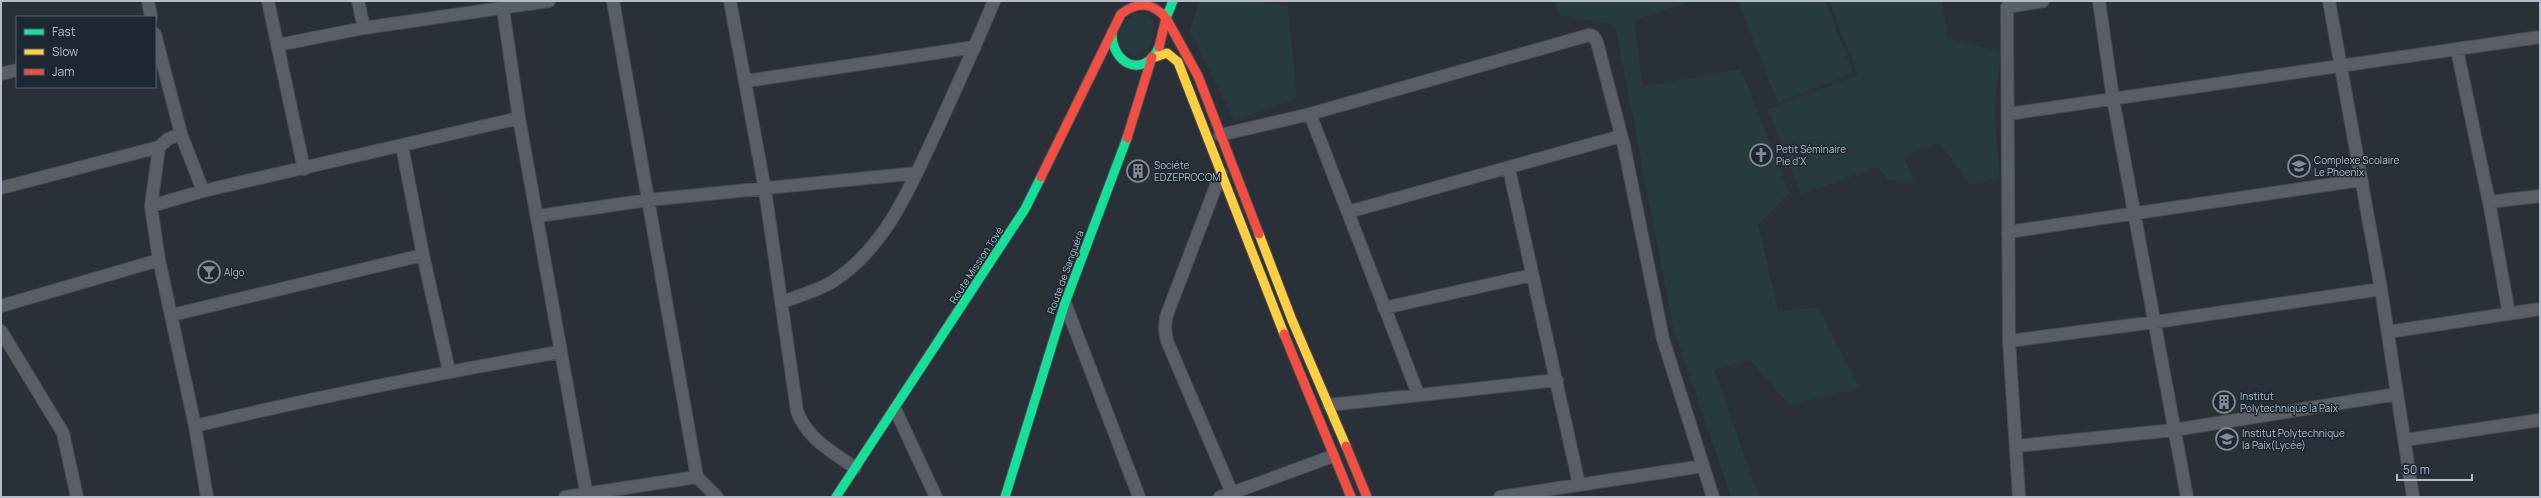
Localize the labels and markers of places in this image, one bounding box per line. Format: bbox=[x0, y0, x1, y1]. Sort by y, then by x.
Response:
church icon: Petit Séminaire Pie d'X bbox=[1748, 142, 1774, 168]
place label: Petit Séminaire Pie d'X bbox=[1776, 142, 1846, 168]
school or university icon: Complexe Scolaire Le Phoenix bbox=[2286, 153, 2312, 179]
place label: Complexe Scolaire Le Phoenix bbox=[2314, 153, 2400, 179]
building icon: Sociéte EDZEPROCOM bbox=[1125, 158, 1151, 184]
place label: Sociéte EDZEPROCOM bbox=[1154, 158, 1221, 184]
bar icon: Algo bbox=[196, 259, 222, 285]
place label: Algo bbox=[224, 265, 245, 279]
building icon: Institut Polytechnique la Paix bbox=[2211, 389, 2237, 415]
place label: Institut Polytechnique la Paix bbox=[2240, 389, 2339, 415]
school or university icon: Institut Polytechnique la Paix(Lycée) bbox=[2214, 426, 2240, 452]
place label: Institut Polytechnique la Paix(Lycée) bbox=[2242, 426, 2345, 452]

